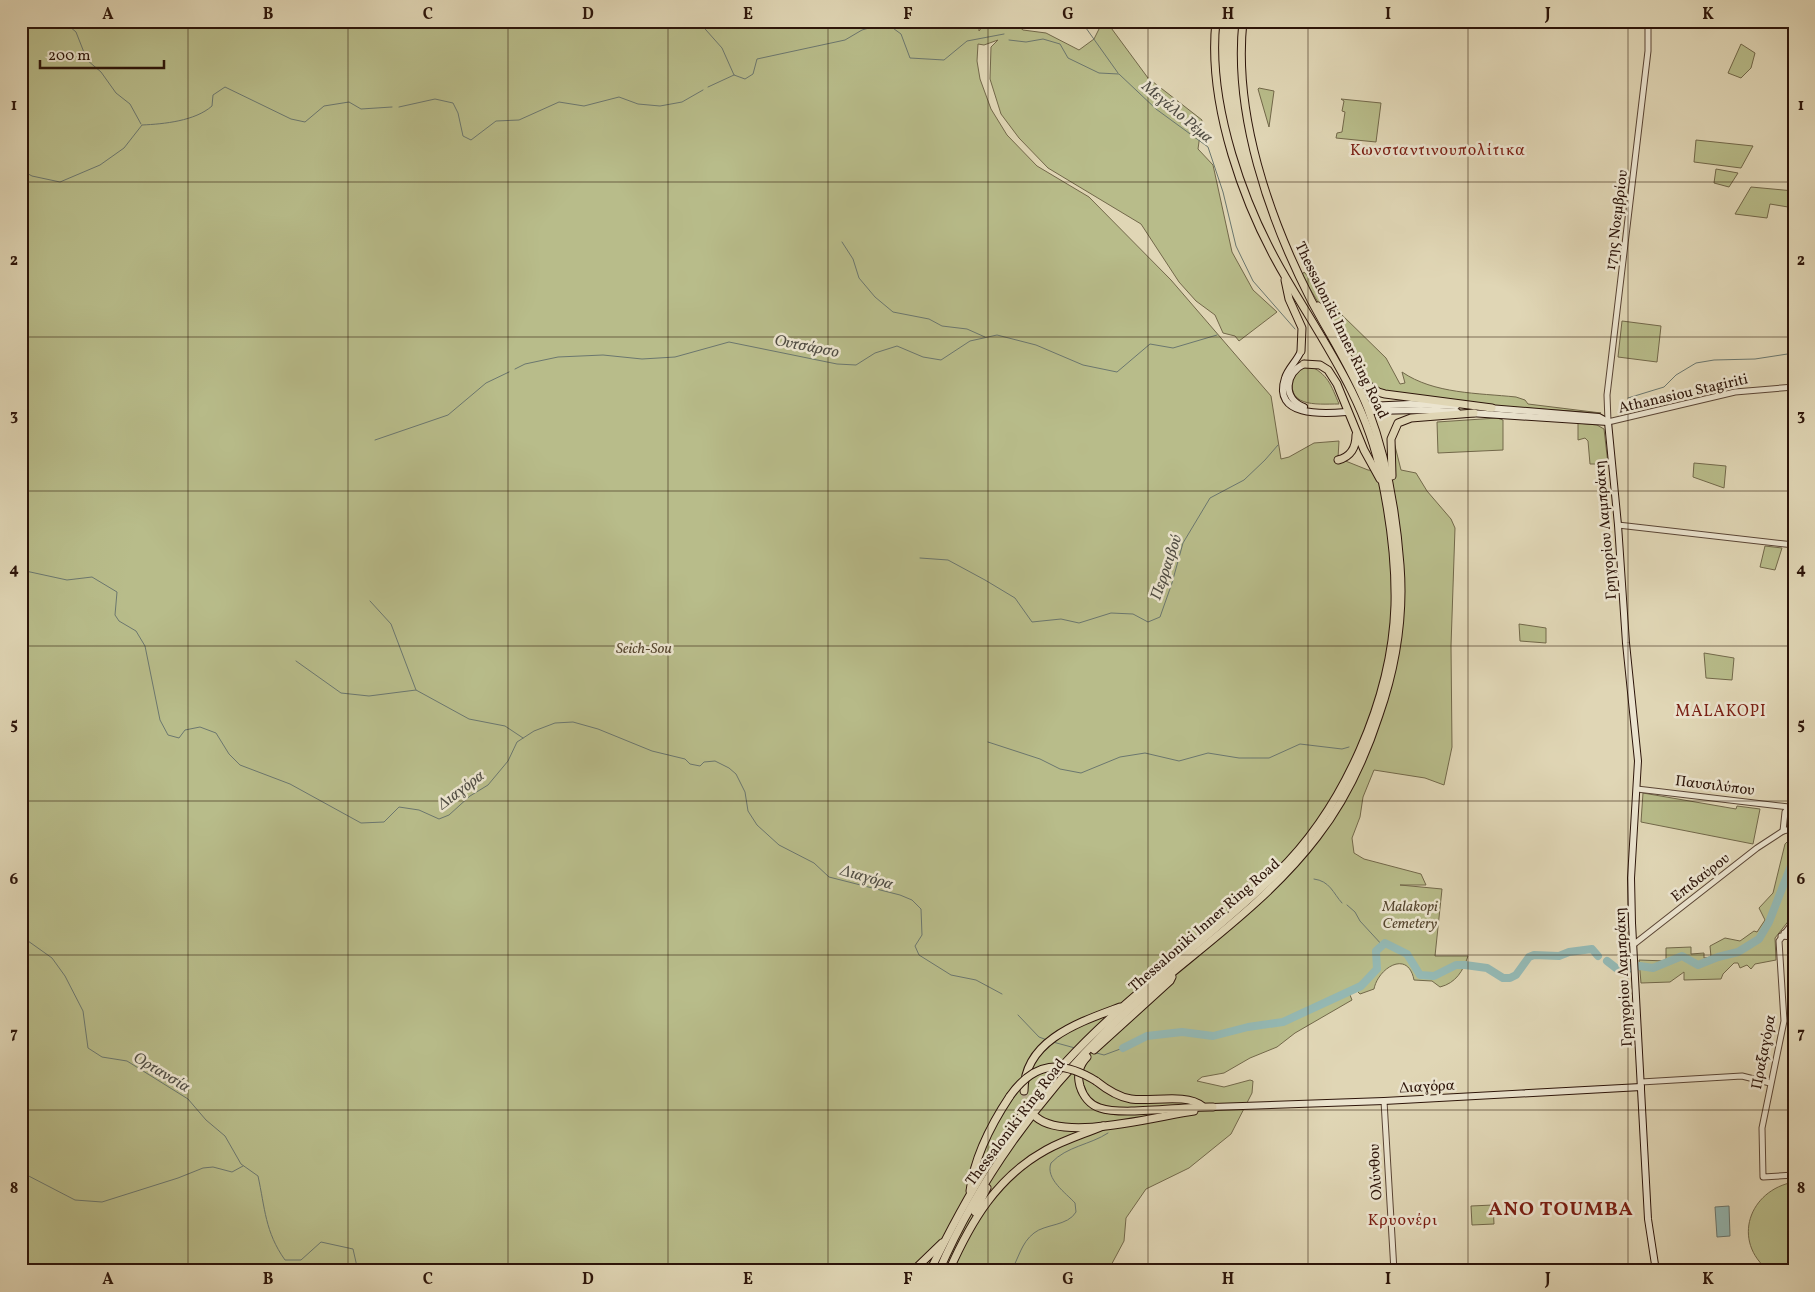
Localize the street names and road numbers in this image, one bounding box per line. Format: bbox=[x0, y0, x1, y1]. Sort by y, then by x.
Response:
street label: 17ης Νοεμβρίου bbox=[1601, 169, 1634, 272]
street label: Thessaloniki Inner Ring Road bbox=[1289, 239, 1393, 423]
street label: Athanasiou Stagiriti bbox=[1616, 369, 1750, 420]
street label: Γρηγορίου Λαμπράκη bbox=[1590, 459, 1623, 600]
street label: Παυσιλύπου bbox=[1674, 771, 1756, 802]
street label: Επιδαύρου bbox=[1667, 849, 1735, 908]
street label: Thessaloniki Inner Ring Road bbox=[1125, 854, 1285, 998]
street label: Γρηγορίου Λαμπράκη bbox=[1610, 907, 1639, 1047]
street label: Πραξαγόρα bbox=[1747, 1013, 1782, 1091]
street label: Thessaloniki Ring Road bbox=[961, 1055, 1071, 1191]
street label: Διαγόρα bbox=[1399, 1076, 1455, 1099]
street label: Ολύνθου bbox=[1365, 1143, 1388, 1201]

